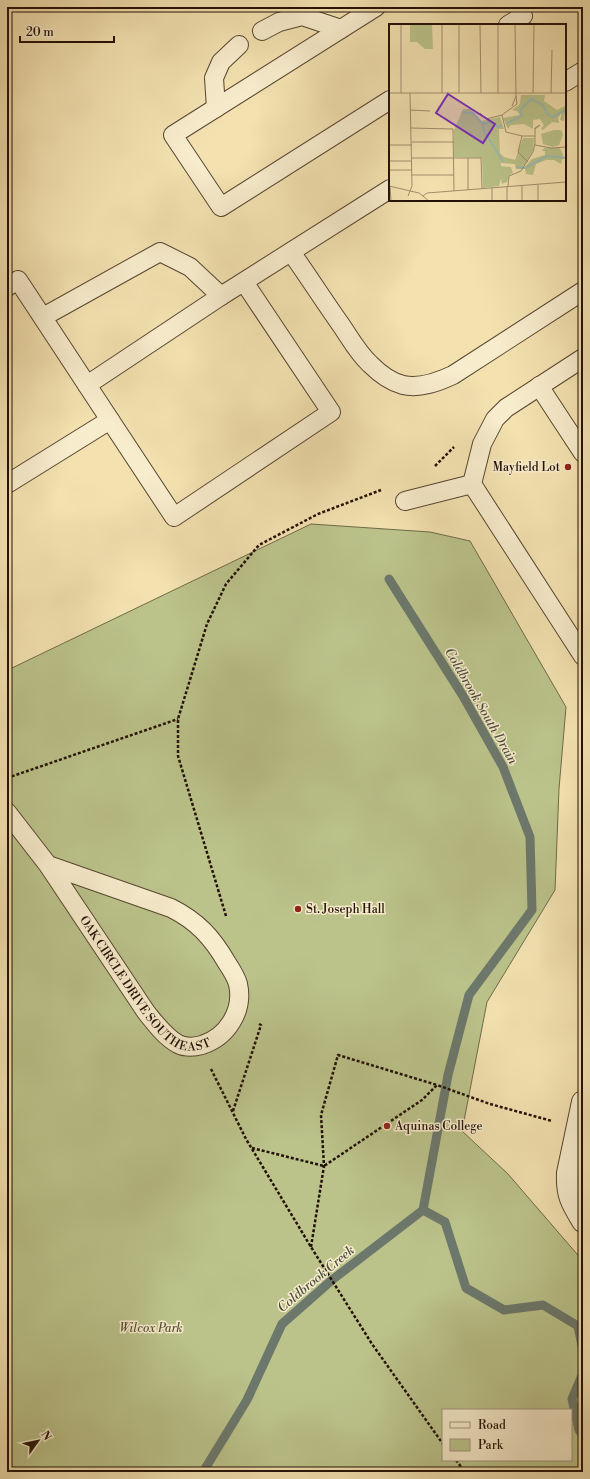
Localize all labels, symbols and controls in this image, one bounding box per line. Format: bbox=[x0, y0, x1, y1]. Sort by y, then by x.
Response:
scale bar bbox=[20, 18, 114, 44]
inset map bbox=[389, 24, 566, 201]
text: 20 m bbox=[26, 25, 54, 40]
place label: Mayfield Lot bbox=[492, 460, 561, 475]
marker: Mayfield Lot bbox=[563, 462, 573, 472]
water label: Coldbrook South Drain bbox=[441, 645, 521, 768]
place label: St. Joseph Hall bbox=[306, 902, 385, 917]
marker: St. Joseph Hall bbox=[293, 904, 303, 914]
street label: OAK CIRCLE DRIVE SOUTHEAST bbox=[77, 913, 213, 1054]
place label: Aquinas College bbox=[394, 1119, 483, 1134]
marker: Aquinas College bbox=[382, 1121, 392, 1131]
water label: Coldbrook Creek bbox=[274, 1242, 358, 1316]
park label: Wilcox Park bbox=[119, 1321, 183, 1336]
legend bbox=[442, 1409, 572, 1461]
text: Road bbox=[478, 1418, 506, 1433]
north arrow bbox=[18, 1421, 58, 1461]
text: N bbox=[37, 1429, 54, 1444]
text: Park bbox=[478, 1438, 504, 1453]

